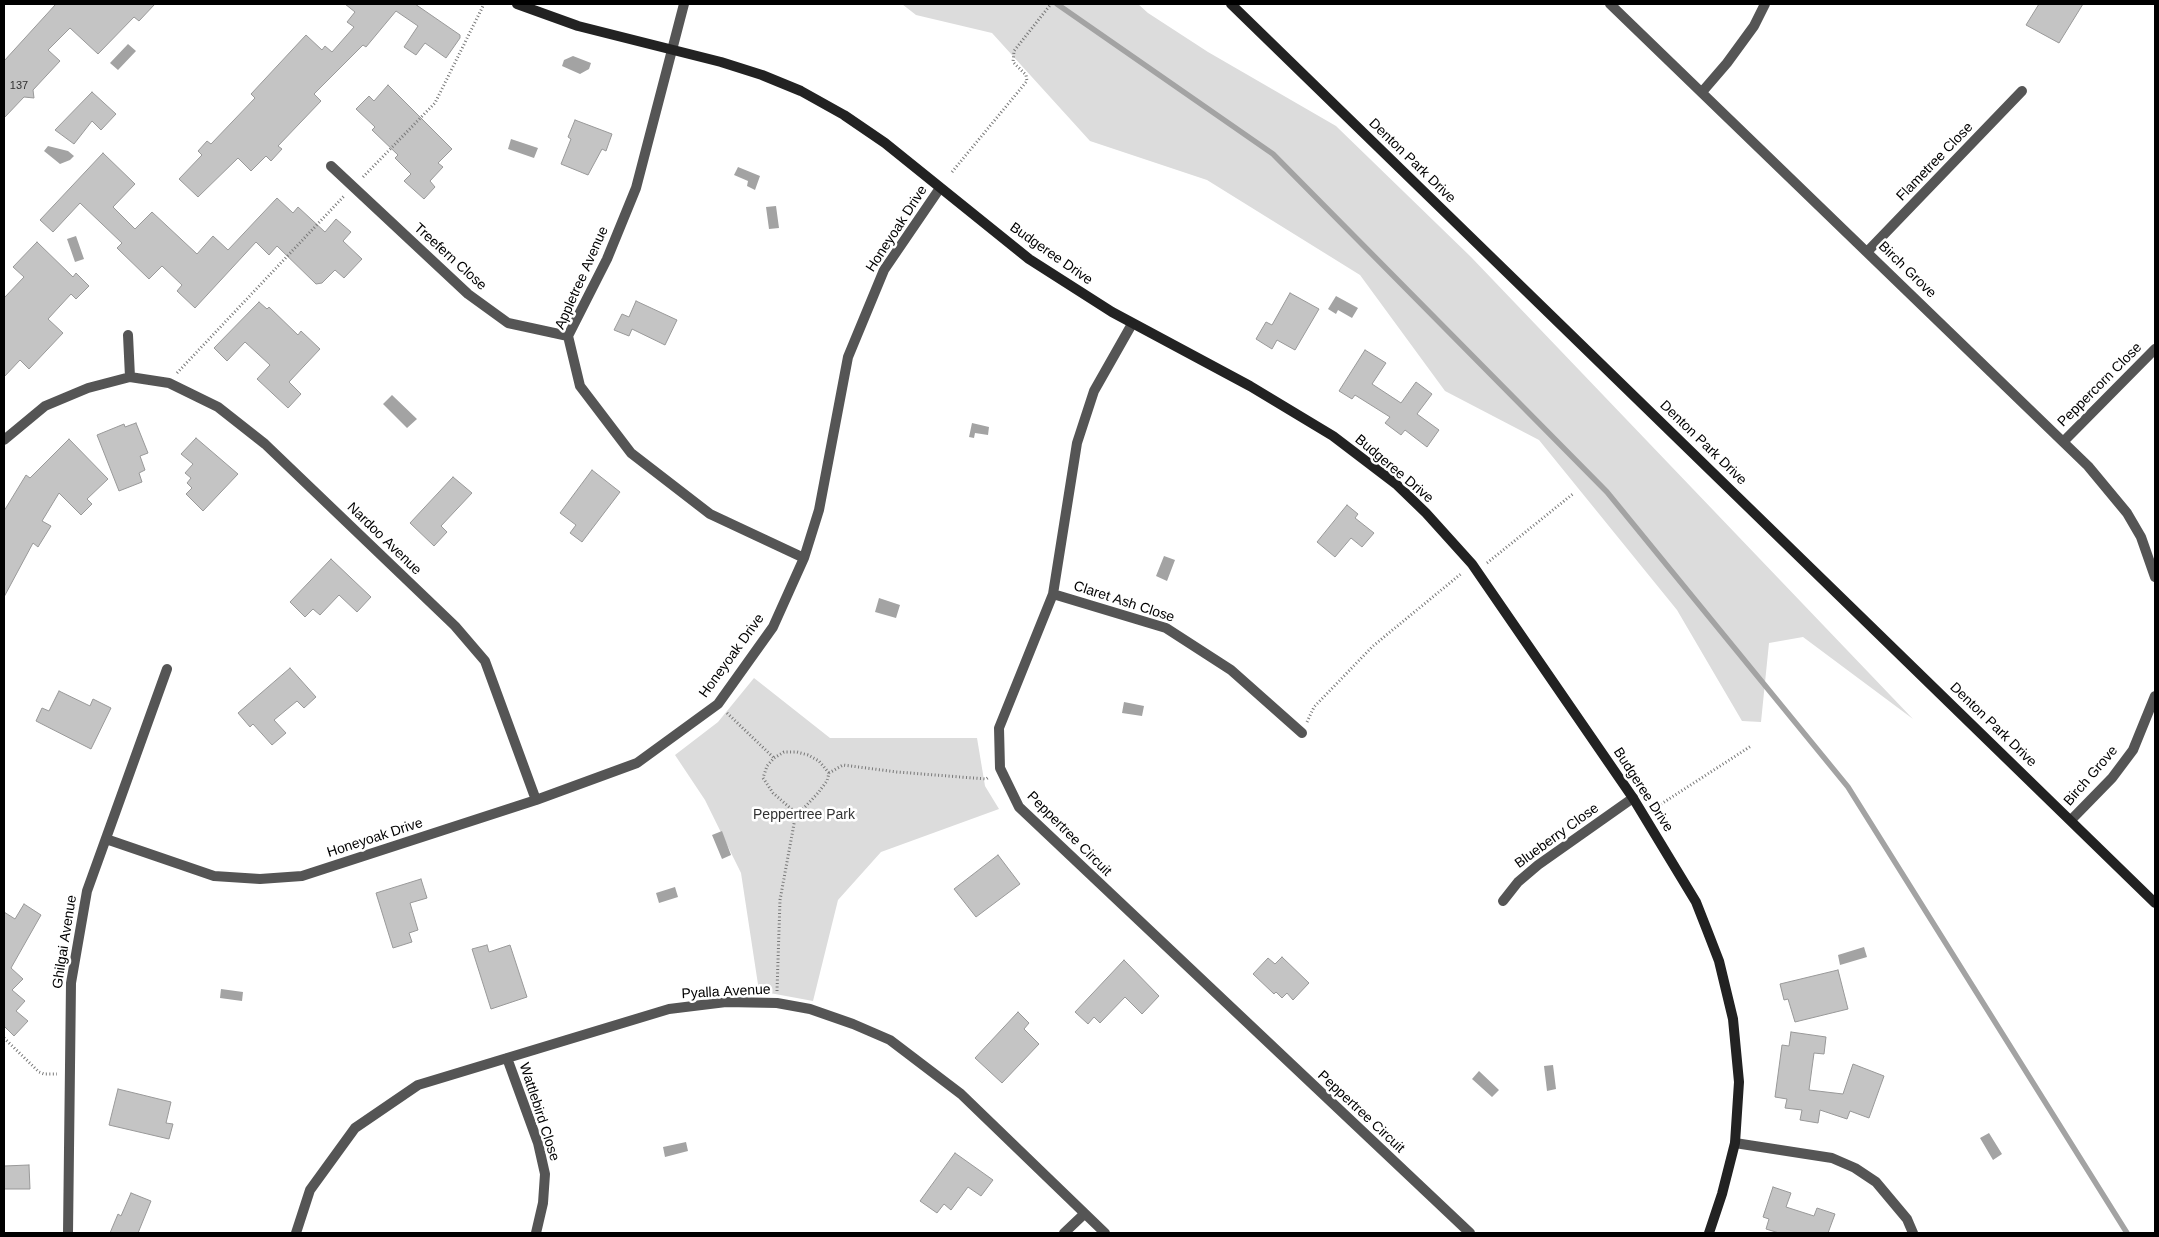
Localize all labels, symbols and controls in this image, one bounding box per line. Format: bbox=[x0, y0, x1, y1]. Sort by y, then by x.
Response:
house number: 137 bbox=[10, 79, 28, 93]
street label: Denton Park Drive bbox=[1365, 115, 1459, 207]
street label: Flametree Close bbox=[1893, 119, 1977, 205]
street label: Honeyoak Drive bbox=[863, 183, 931, 275]
street label: Budgeree Drive bbox=[1006, 219, 1096, 289]
street label: Treefern Close bbox=[410, 220, 490, 294]
street label: Appletree Avenue bbox=[552, 224, 612, 332]
street label: Birch Grove bbox=[1875, 238, 1939, 302]
street label: Peppercorn Close bbox=[2054, 339, 2146, 431]
street label: Denton Park Drive bbox=[1656, 397, 1750, 489]
street label: Budgeree Drive bbox=[1351, 431, 1437, 507]
street label: Nardoo Avenue bbox=[343, 499, 425, 579]
street label: Claret Ash Close bbox=[1071, 578, 1177, 626]
street label: Honeyoak Drive bbox=[696, 611, 768, 701]
street label: Denton Park Drive bbox=[1946, 679, 2040, 771]
street label: Birch Grove bbox=[2060, 743, 2122, 809]
street label: Budgeree Drive bbox=[1609, 745, 1677, 835]
street label: Peppertree Circuit bbox=[1023, 788, 1115, 880]
street label: Blueberry Close bbox=[1512, 800, 1602, 872]
park label: Peppertree Park bbox=[753, 807, 855, 823]
street label: Honeyoak Drive bbox=[325, 815, 425, 861]
street label: Ghilgai Avenue bbox=[49, 894, 81, 990]
street label: Pyalla Avenue bbox=[681, 981, 771, 1003]
street label: Wattlebird Close bbox=[515, 1061, 563, 1163]
street label: Peppertree Circuit bbox=[1314, 1067, 1408, 1157]

